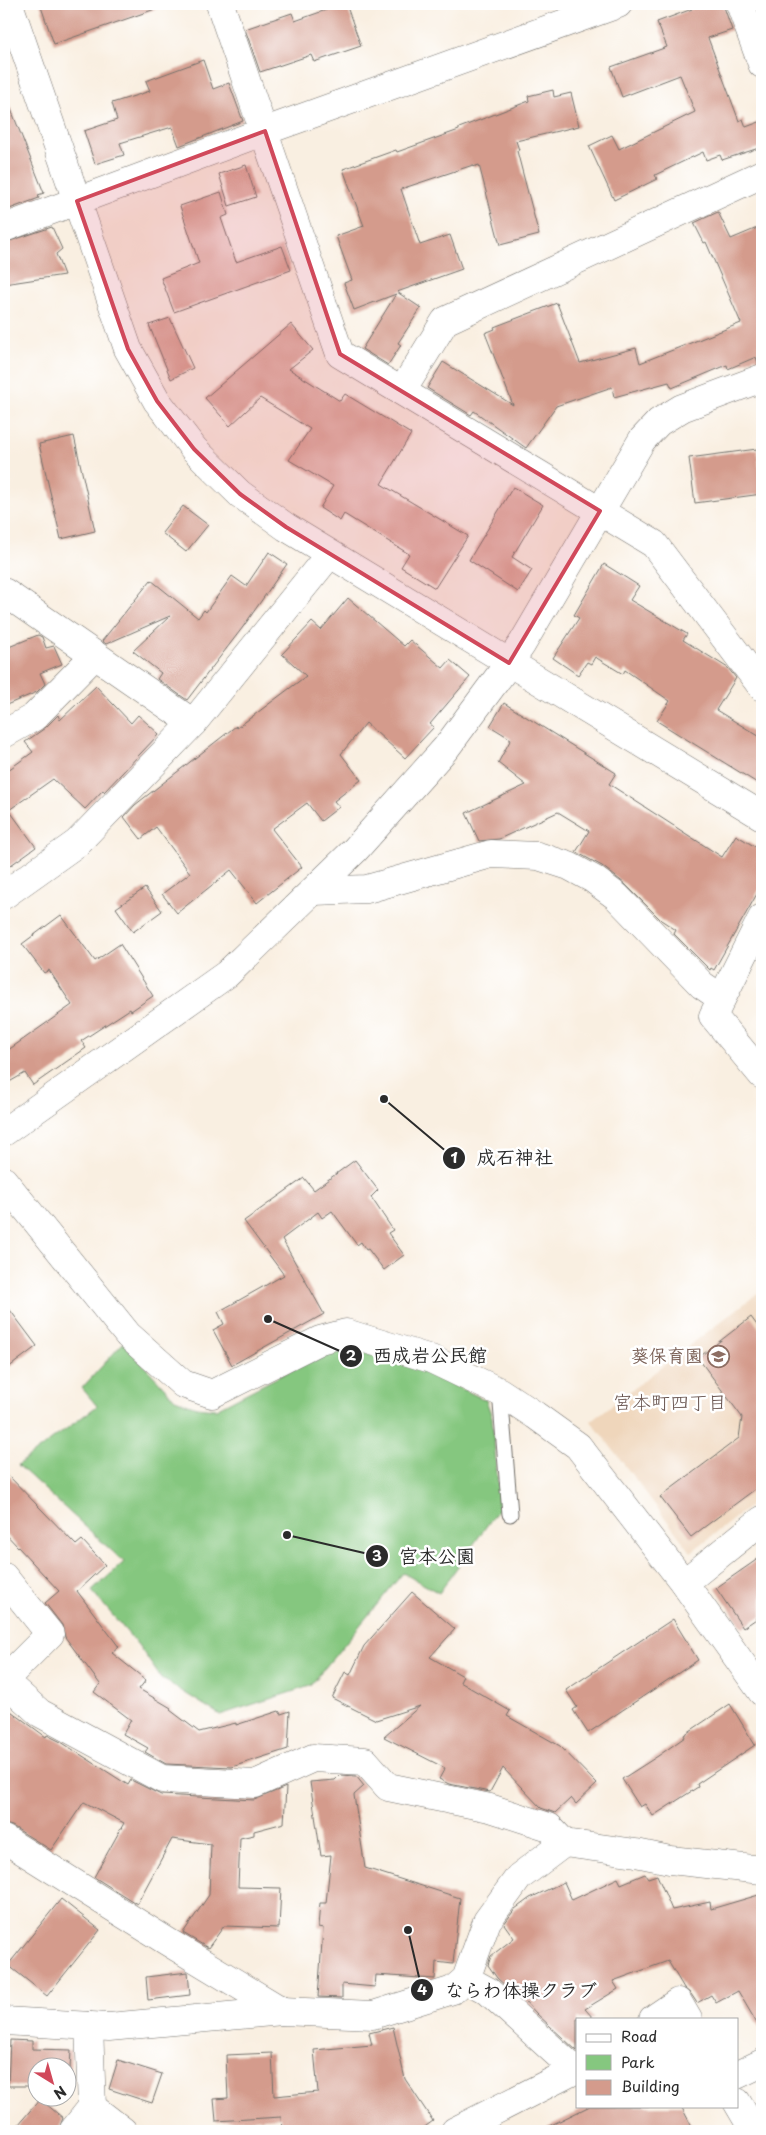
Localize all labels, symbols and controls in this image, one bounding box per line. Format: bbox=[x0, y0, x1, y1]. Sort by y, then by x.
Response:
callout: 成石神社 bbox=[442, 1141, 563, 1175]
text: 成石神社 bbox=[477, 1142, 553, 1170]
text: 1 bbox=[450, 1145, 458, 1168]
callout: 西成岩公民館 bbox=[338, 1339, 497, 1373]
text: 西成岩公民館 bbox=[373, 1340, 487, 1368]
place label: 葵保育園 bbox=[631, 1341, 703, 1368]
text: 2 bbox=[346, 1343, 357, 1366]
school or university icon: 葵保育園 bbox=[707, 1344, 731, 1368]
district label: 宮本町四丁目 bbox=[613, 1387, 727, 1415]
callout: 宮本公園 bbox=[364, 1539, 485, 1573]
text: 宮本公園 bbox=[399, 1541, 475, 1569]
text: 3 bbox=[372, 1543, 382, 1566]
callout: ならわ体操クラブ bbox=[410, 1973, 607, 2007]
text: ならわ体操クラブ bbox=[445, 1975, 597, 2003]
text: 4 bbox=[417, 1977, 427, 2000]
legend bbox=[576, 2018, 738, 2108]
text: Road bbox=[621, 2024, 657, 2047]
text: Park bbox=[621, 2050, 655, 2073]
north arrow bbox=[28, 2058, 78, 2108]
text: Building bbox=[621, 2074, 680, 2097]
text: N bbox=[49, 2081, 71, 2105]

